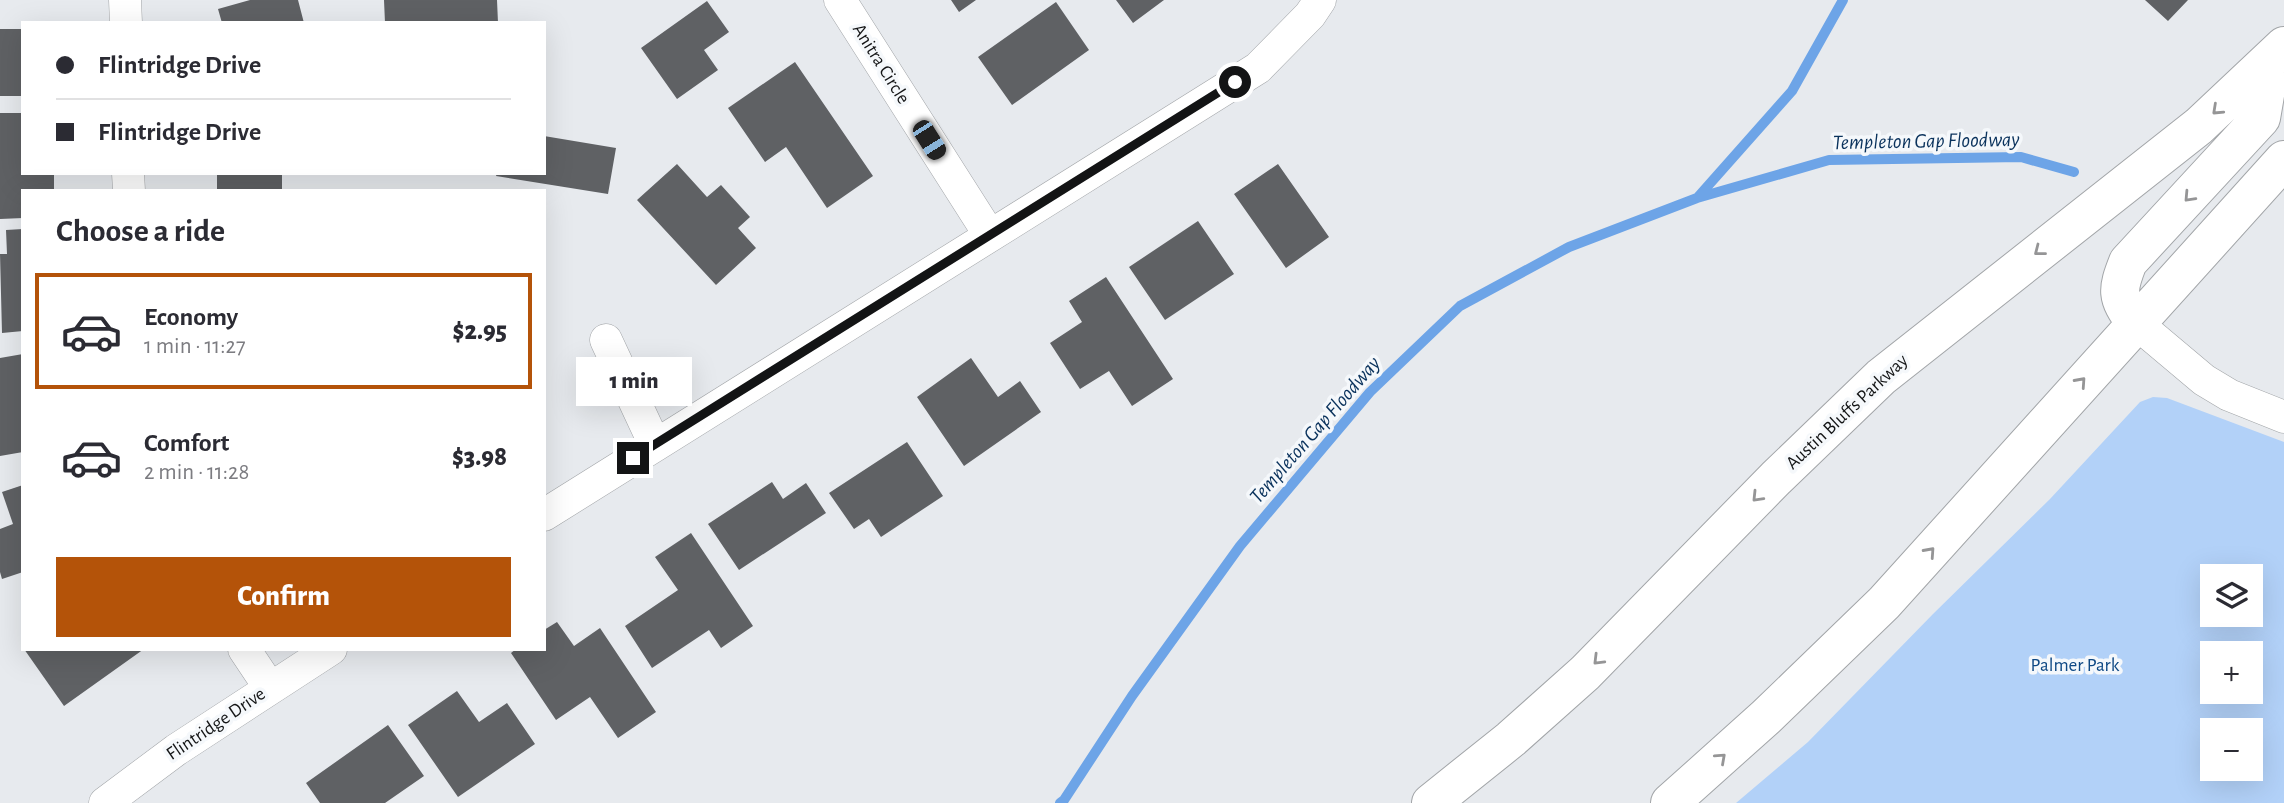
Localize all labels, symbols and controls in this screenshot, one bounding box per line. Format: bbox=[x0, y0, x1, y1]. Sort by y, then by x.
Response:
street label: Anitra Circle bbox=[849, 21, 913, 107]
text: Flintridge Drive bbox=[98, 52, 261, 78]
route start bbox=[1219, 66, 1251, 98]
one-way arrow bbox=[2212, 101, 2225, 114]
car bbox=[909, 117, 950, 163]
text: Flintridge Drive bbox=[98, 119, 261, 145]
water label: Templeton Gap Floodway bbox=[1832, 129, 2020, 154]
one-way arrow bbox=[2184, 189, 2197, 202]
text: Choose a ride bbox=[56, 215, 225, 247]
one-way arrow bbox=[2034, 243, 2047, 256]
icon: car bbox=[60, 300, 123, 363]
text: Economy bbox=[144, 304, 238, 330]
text: $2.95 bbox=[453, 318, 507, 344]
text: 1 min · 11:27 bbox=[144, 335, 246, 358]
street label: Austin Bluffs Parkway bbox=[1782, 351, 1912, 473]
water label: Templeton Gap Floodway bbox=[1246, 352, 1385, 508]
callout: 1 min bbox=[575, 356, 691, 406]
text: 1 min bbox=[610, 370, 658, 393]
one-way arrow bbox=[2073, 377, 2086, 390]
icon: car bbox=[60, 426, 123, 489]
text: Comfort bbox=[144, 430, 229, 456]
route end bbox=[617, 442, 649, 474]
text: $3.98 bbox=[452, 444, 507, 470]
text: 2 min · 11:28 bbox=[144, 461, 249, 484]
one-way arrow bbox=[1753, 489, 1766, 502]
one-way arrow bbox=[1921, 547, 1934, 560]
button: Confirm bbox=[56, 557, 511, 637]
map controls bbox=[2200, 564, 2263, 781]
button: layers bbox=[2200, 564, 2263, 627]
button: + bbox=[2200, 641, 2263, 704]
one-way arrow bbox=[1593, 651, 1606, 664]
park label: Palmer Park bbox=[2031, 656, 2120, 675]
street label: Flintridge Drive bbox=[163, 684, 269, 764]
button: − bbox=[2200, 718, 2263, 781]
one-way arrow bbox=[1713, 754, 1726, 766]

